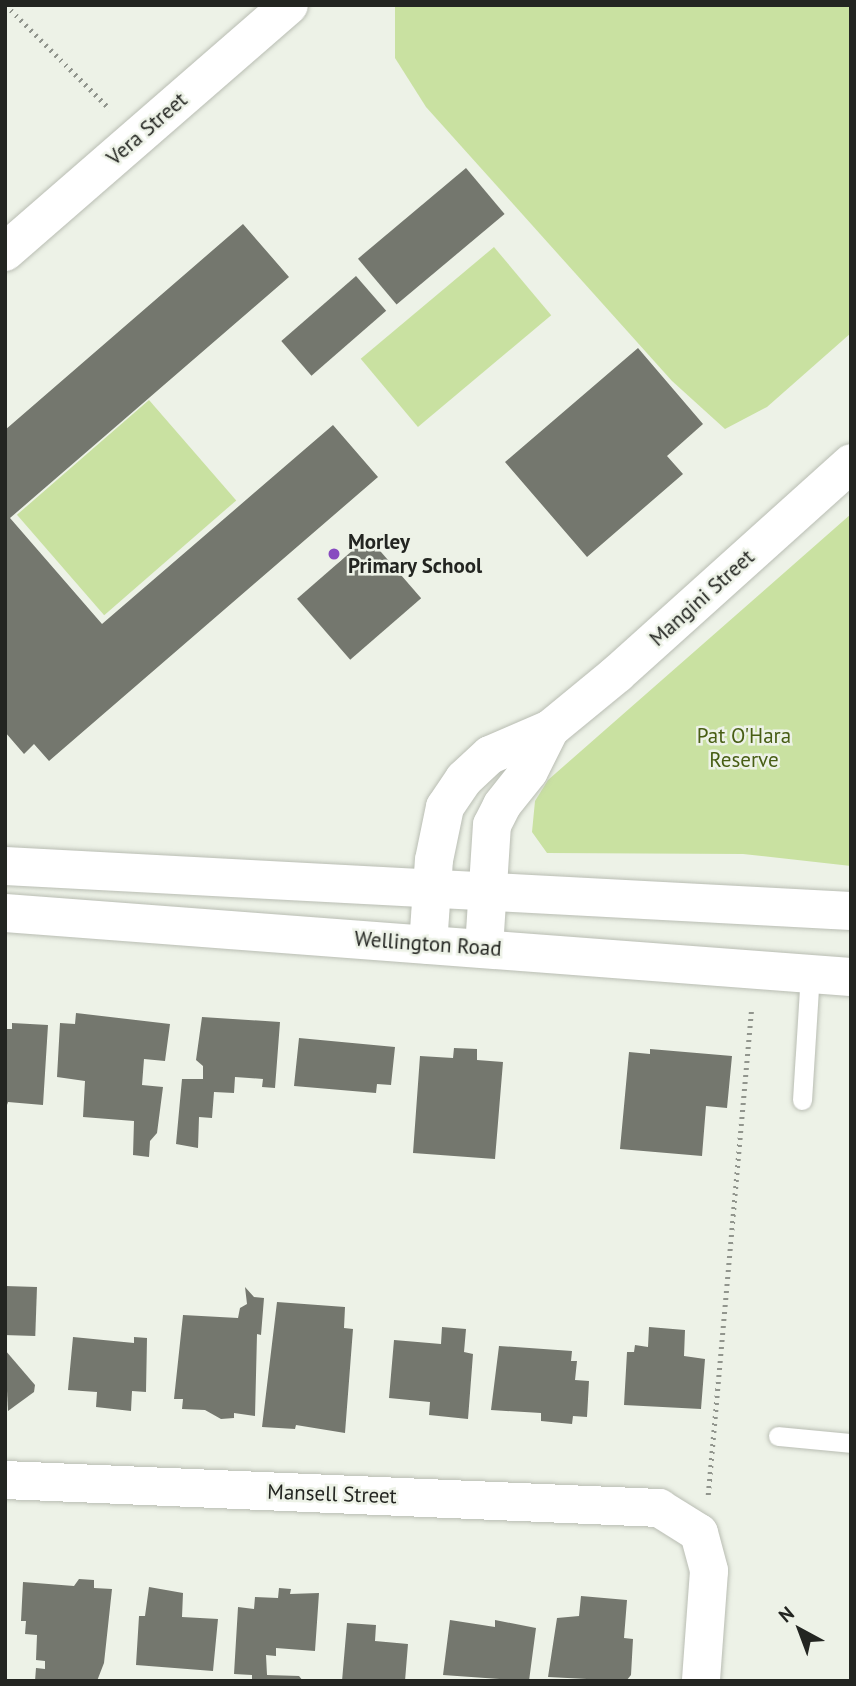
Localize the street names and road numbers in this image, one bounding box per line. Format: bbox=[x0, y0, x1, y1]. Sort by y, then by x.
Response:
street label: Vera Street bbox=[102, 87, 192, 171]
street label: Mangini Street bbox=[645, 545, 759, 651]
street label: Wellington Road bbox=[354, 926, 502, 962]
street label: Mansell Street bbox=[267, 1479, 397, 1509]

